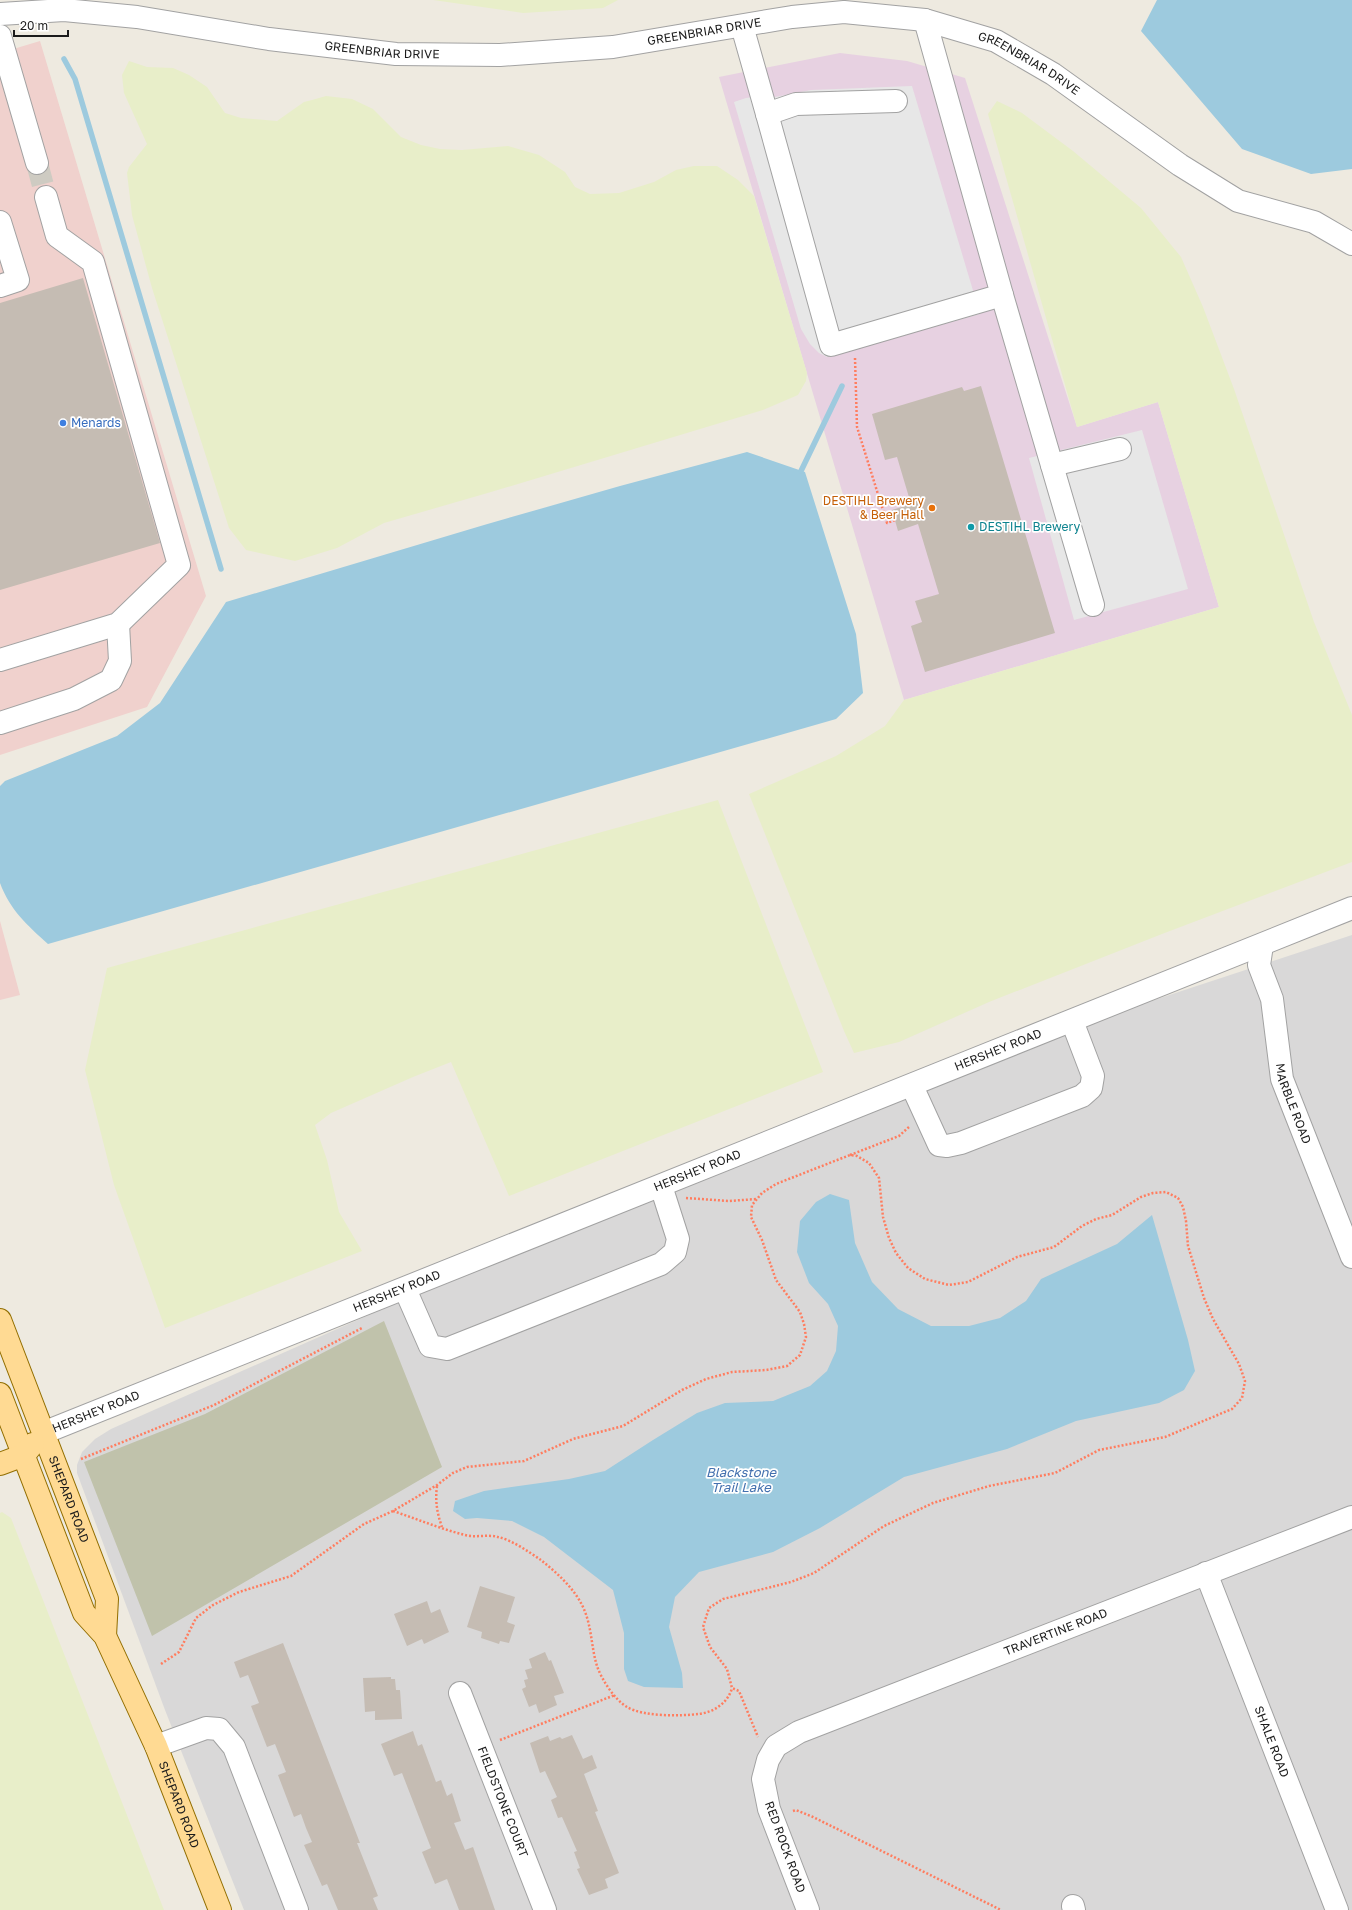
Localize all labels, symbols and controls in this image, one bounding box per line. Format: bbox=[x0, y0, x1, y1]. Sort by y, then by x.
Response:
scale bar bbox=[14, 12, 68, 38]
street label: GREENBRIAR DRIVE bbox=[646, 14, 762, 48]
text: 20 m bbox=[20, 18, 48, 33]
street label: GREENBRIAR DRIVE bbox=[976, 28, 1083, 98]
street label: GREENBRIAR DRIVE bbox=[324, 38, 440, 61]
place label: Menards bbox=[71, 415, 121, 430]
marker: Menards bbox=[58, 418, 68, 428]
place label: DESTIHL Brewery & Beer Hall bbox=[823, 493, 924, 522]
marker: DESTIHL Brewery & Beer Hall bbox=[927, 503, 937, 513]
place label: DESTIHL Brewery bbox=[979, 519, 1080, 534]
marker: DESTIHL Brewery bbox=[966, 522, 976, 532]
street label: HERSHEY ROAD bbox=[952, 1025, 1044, 1074]
street label: MARBLE ROAD bbox=[1273, 1062, 1315, 1146]
street label: HERSHEY ROAD bbox=[651, 1146, 743, 1194]
street label: HERSHEY ROAD bbox=[351, 1266, 442, 1315]
street label: HERSHEY ROAD bbox=[50, 1387, 142, 1436]
street label: SHEPARD ROAD bbox=[46, 1453, 93, 1545]
water label: Blackstone Trail Lake bbox=[706, 1464, 777, 1495]
street label: TRAVERTINE ROAD bbox=[1002, 1605, 1110, 1659]
street label: SHALE ROAD bbox=[1251, 1704, 1293, 1779]
street label: FIELDSTONE COURT bbox=[475, 1744, 532, 1860]
street label: SHEPARD ROAD bbox=[156, 1759, 203, 1850]
street label: RED ROCK ROAD bbox=[762, 1799, 809, 1895]

